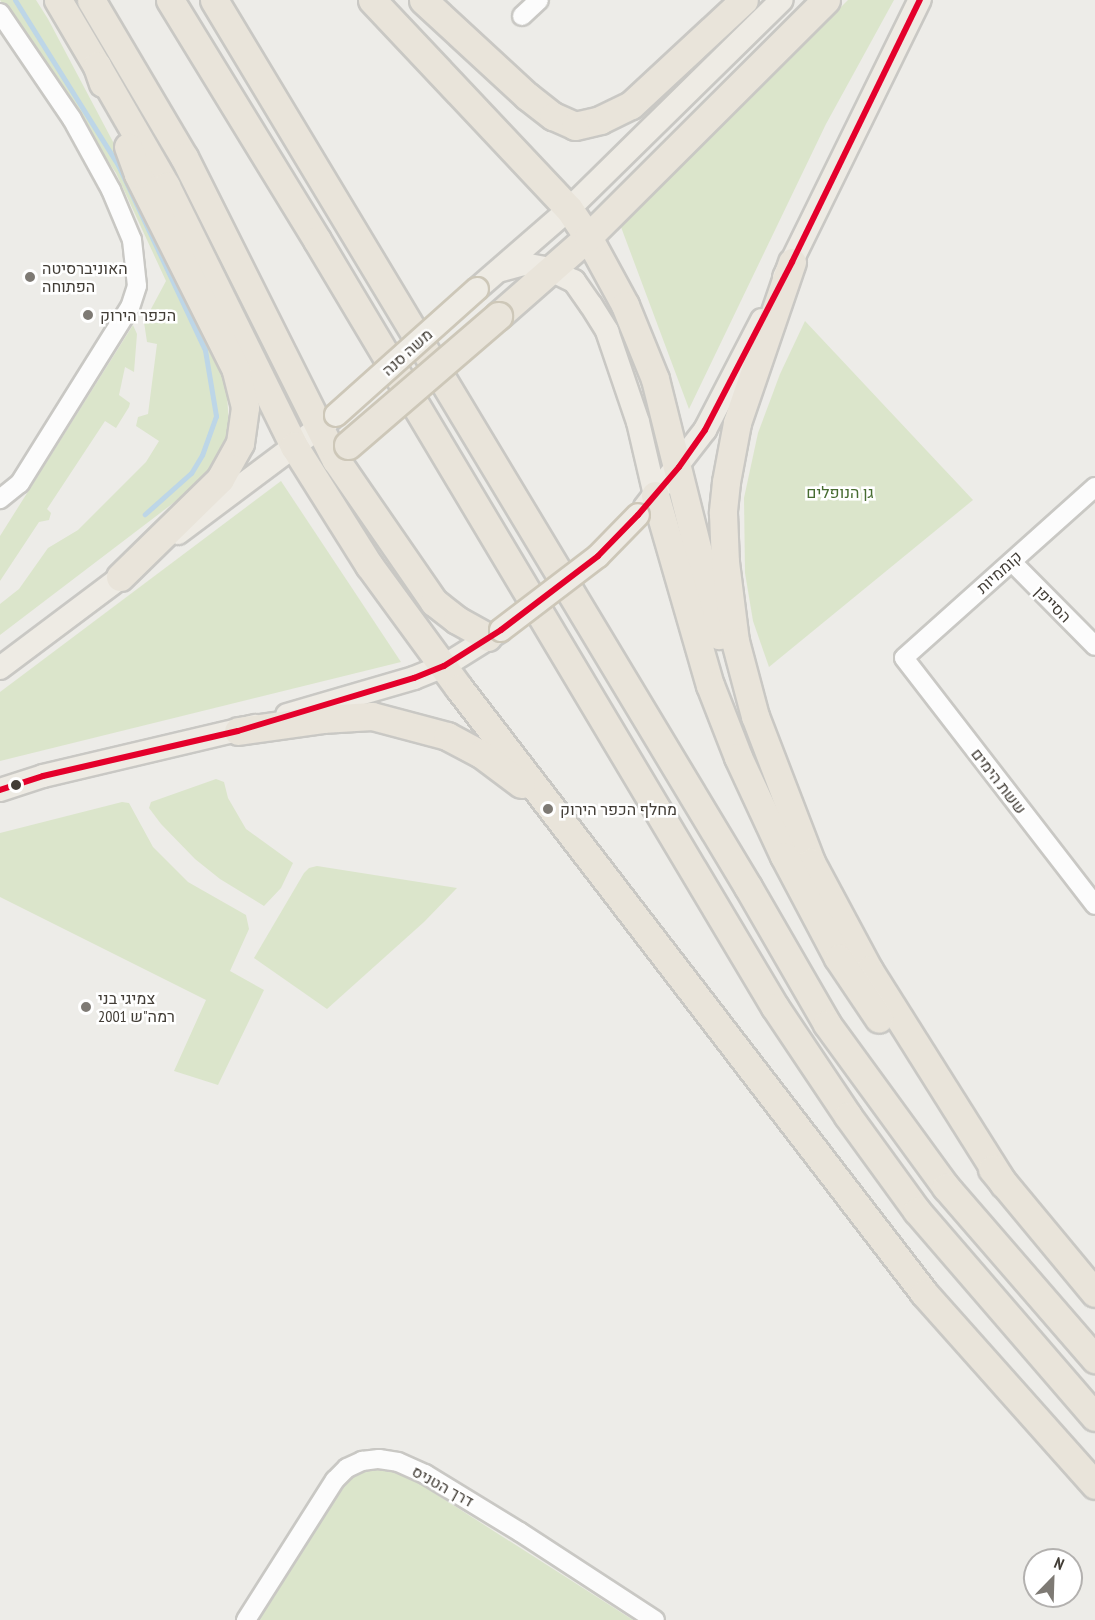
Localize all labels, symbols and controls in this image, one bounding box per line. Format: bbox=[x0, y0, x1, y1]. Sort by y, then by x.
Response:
place label: האוניברסיטה הפתוחה bbox=[42, 258, 128, 296]
marker: האוניברסיטה הפתוחה bbox=[23, 270, 37, 284]
place label: הכפר הירוק bbox=[100, 305, 176, 325]
marker: הכפר הירוק bbox=[81, 308, 95, 322]
street label: משה סנה bbox=[378, 324, 436, 380]
park label: גן הנופלים bbox=[806, 482, 874, 502]
street label: קוממיות bbox=[972, 547, 1026, 597]
street label: הסייפן bbox=[1031, 582, 1075, 626]
street label: ששת הימים bbox=[967, 744, 1031, 818]
unlabelled marker bbox=[10, 779, 22, 791]
place label: מחלף הכפר הירוק bbox=[560, 799, 677, 819]
marker: מחלף הכפר הירוק bbox=[541, 802, 555, 816]
place label: צמיגי בני 2001 רמה"ש bbox=[98, 988, 175, 1026]
marker: צמיגי בני 2001 רמה"ש bbox=[79, 1000, 93, 1014]
street label: דרך הטניס bbox=[409, 1461, 477, 1511]
north arrow bbox=[1023, 1548, 1083, 1608]
text: N bbox=[1051, 1552, 1067, 1574]

